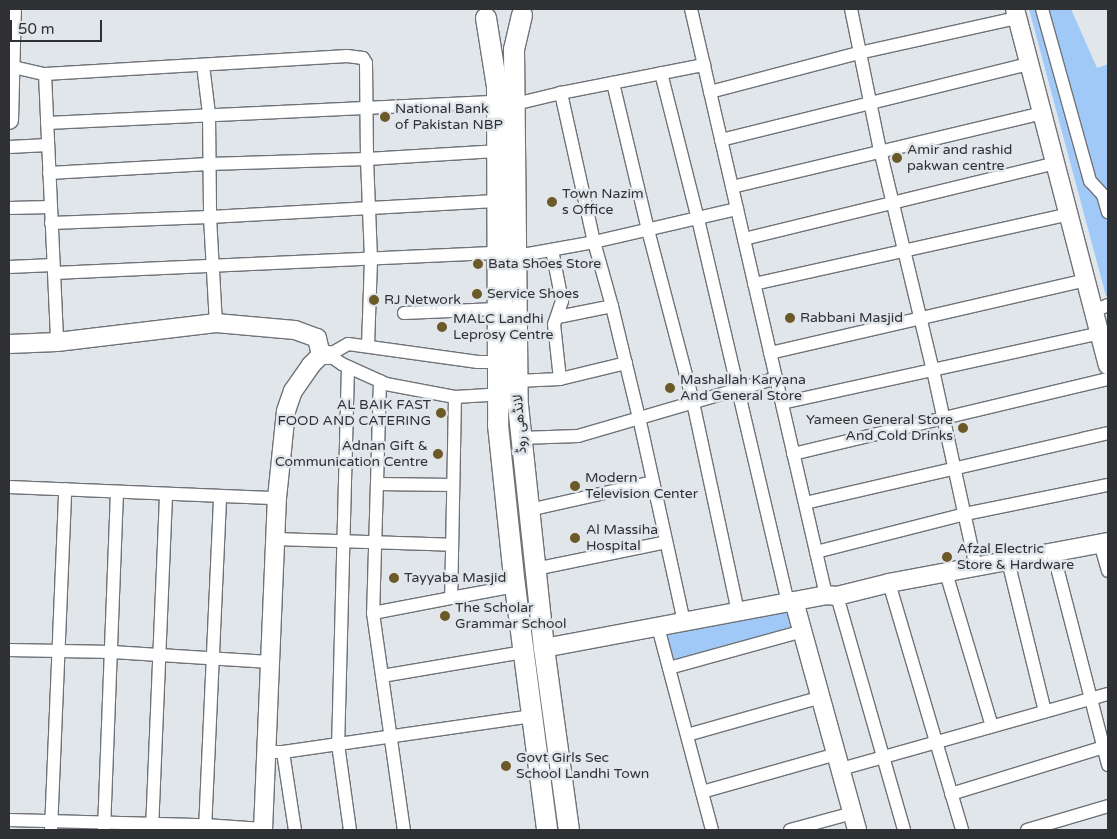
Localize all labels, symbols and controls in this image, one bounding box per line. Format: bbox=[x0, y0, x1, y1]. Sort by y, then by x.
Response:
scale bar bbox=[12, 10, 105, 42]
text: 50 m bbox=[18, 20, 55, 38]
place label: National Bank of Pakistan NBP bbox=[395, 101, 503, 134]
marker: National Bank of Pakistan NBP bbox=[379, 111, 391, 123]
place label: Amir and rashid pakwan centre bbox=[907, 142, 1012, 174]
marker: Amir and rashid pakwan centre bbox=[891, 152, 903, 164]
place label: Town Nazim s Office bbox=[562, 186, 644, 218]
marker: Town Nazim s Office bbox=[546, 196, 558, 208]
place label: Bata Shoes Store bbox=[488, 256, 601, 272]
marker: Bata Shoes Store bbox=[472, 258, 484, 270]
place label: Service Shoes bbox=[487, 286, 579, 302]
marker: Service Shoes bbox=[471, 288, 483, 300]
place label: RJ Network bbox=[384, 292, 461, 308]
marker: RJ Network bbox=[368, 294, 380, 306]
place label: Rabbani Masjid bbox=[800, 310, 903, 326]
place label: MALC Landhi Leprosy Centre bbox=[453, 311, 554, 344]
marker: Rabbani Masjid bbox=[784, 312, 796, 324]
marker: MALC Landhi Leprosy Centre bbox=[435, 320, 449, 334]
place label: Mashallah Karyana And General Store bbox=[680, 372, 806, 404]
marker: Mashallah Karyana And General Store bbox=[664, 382, 676, 394]
street label: لانڈھی روڈ bbox=[510, 394, 530, 454]
place label: AL BAIK FAST FOOD AND CATERING bbox=[277, 397, 431, 430]
marker: AL BAIK FAST FOOD AND CATERING bbox=[435, 407, 447, 419]
place label: Yameen General Store And Cold Drinks bbox=[806, 412, 953, 444]
marker: Yameen General Store And Cold Drinks bbox=[957, 422, 969, 434]
place label: Adnan Gift & Communication Centre bbox=[275, 438, 428, 471]
marker: Adnan Gift & Communication Centre bbox=[432, 448, 444, 460]
place label: Modern Television Center bbox=[585, 470, 698, 502]
marker: Modern Television Center bbox=[569, 480, 581, 492]
place label: Al Massiha Hospital bbox=[586, 522, 658, 554]
marker: Al Massiha Hospital bbox=[568, 531, 582, 545]
place label: Afzal Electric Store & Hardware bbox=[957, 541, 1074, 574]
marker: Afzal Electric Store & Hardware bbox=[941, 551, 953, 563]
place label: Tayyaba Masjid bbox=[404, 570, 506, 586]
marker: Tayyaba Masjid bbox=[388, 572, 400, 584]
place label: The Scholar Grammar School bbox=[455, 600, 567, 632]
marker: The Scholar Grammar School bbox=[439, 610, 451, 622]
place label: Govt Girls Sec School Landhi Town bbox=[516, 750, 649, 782]
marker: Govt Girls Sec School Landhi Town bbox=[500, 760, 512, 772]

